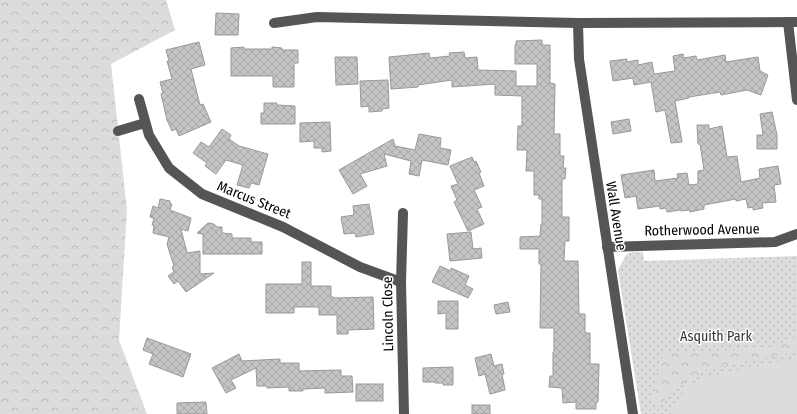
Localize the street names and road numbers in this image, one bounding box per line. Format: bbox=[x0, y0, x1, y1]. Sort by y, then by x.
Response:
street label: Marcus Street bbox=[215, 177, 294, 223]
street label: Wall Avenue bbox=[602, 180, 630, 252]
street label: Rotherwood Avenue bbox=[644, 220, 760, 240]
street label: Lincoln Close bbox=[379, 276, 397, 352]

